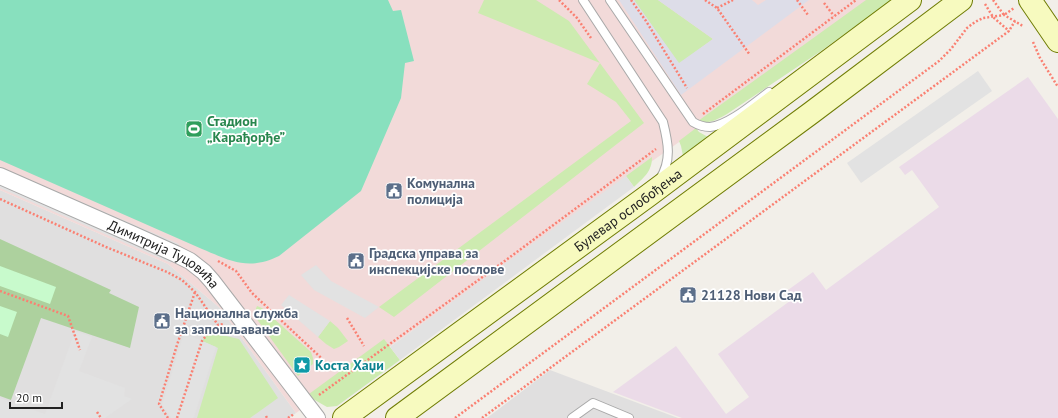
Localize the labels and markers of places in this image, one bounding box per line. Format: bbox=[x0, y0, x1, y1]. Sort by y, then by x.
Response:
place label: Стадион „Карађорђе” bbox=[207, 112, 286, 146]
sports icon: Стадион „Карађорђе” bbox=[184, 119, 204, 139]
place label: Комунална полиција bbox=[407, 174, 475, 208]
public building icon: Комунална полиција bbox=[384, 181, 404, 201]
place label: Градска управа за инспекцијске послове bbox=[369, 244, 504, 278]
public building icon: Градска управа за инспекцијске послове bbox=[346, 251, 366, 271]
public building icon: 21128 Нови Сад bbox=[678, 285, 698, 305]
place label: 21128 Нови Сад bbox=[701, 286, 802, 304]
place label: Национална служба за запошљавање bbox=[175, 304, 298, 338]
public building icon: Национална служба за запошљавање bbox=[152, 311, 172, 331]
place icon: Коста Хаџи bbox=[292, 355, 312, 375]
place label: Коста Хаџи bbox=[315, 356, 384, 374]

